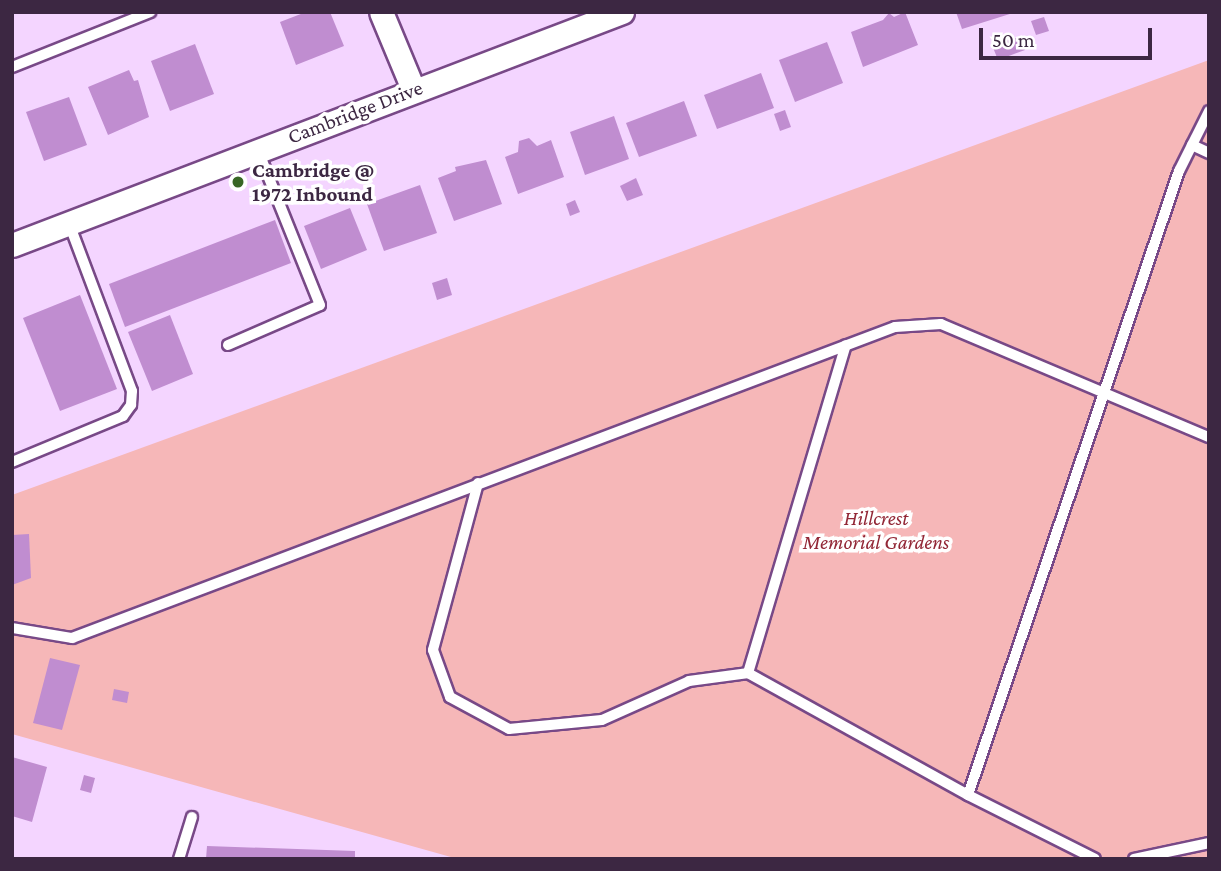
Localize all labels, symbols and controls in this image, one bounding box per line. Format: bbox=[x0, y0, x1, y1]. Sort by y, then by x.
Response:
scale bar bbox=[983, 14, 1156, 58]
text: 50 m bbox=[992, 28, 1035, 52]
street label: Cambridge Drive bbox=[284, 75, 426, 149]
place label: Cambridge @ 1972 Inbound bbox=[252, 157, 374, 207]
marker: Cambridge @ 1972 Inbound bbox=[230, 174, 246, 190]
park label: Hillcrest Memorial Gardens bbox=[803, 505, 949, 555]

